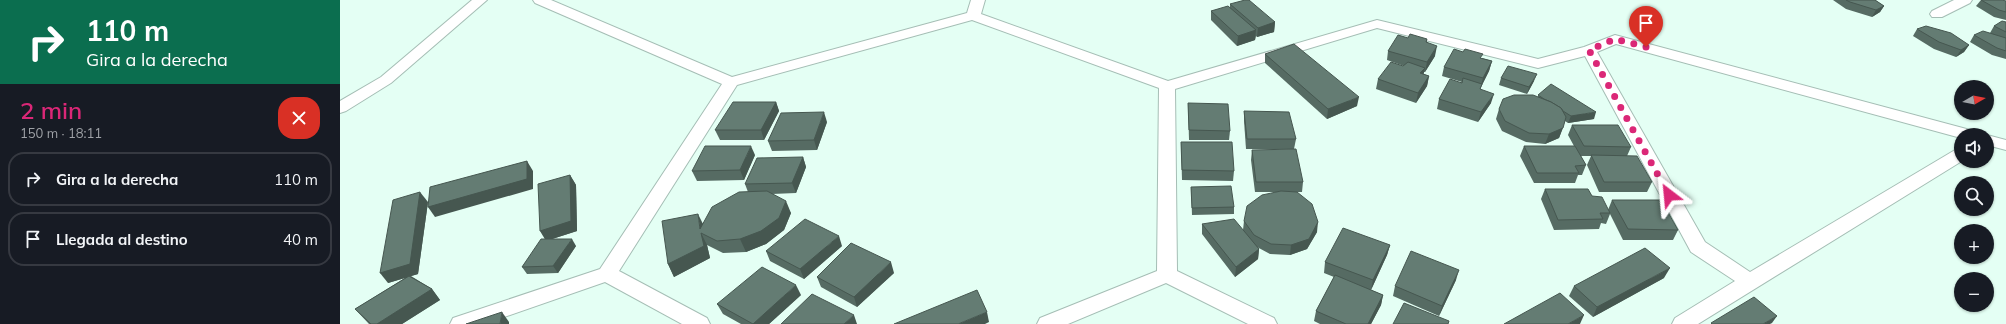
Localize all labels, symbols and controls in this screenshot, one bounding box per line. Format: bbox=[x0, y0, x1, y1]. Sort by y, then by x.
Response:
pin bbox=[1629, 6, 1663, 47]
icon: arrive bbox=[1635, 12, 1657, 34]
text: 110 m bbox=[86, 13, 169, 48]
icon: right bbox=[20, 16, 72, 68]
text: Gira a la derecha bbox=[86, 48, 228, 71]
north arrow bbox=[1954, 80, 1994, 120]
map controls bbox=[1954, 80, 1994, 312]
text: 2 min bbox=[20, 95, 82, 125]
button: close bbox=[278, 97, 320, 139]
text: 150 m · 18:11 bbox=[20, 125, 102, 141]
button: sound bbox=[1954, 128, 1994, 168]
icon: right bbox=[22, 168, 44, 190]
text: Gira a la derecha bbox=[56, 170, 178, 189]
text: 110 m bbox=[274, 170, 318, 189]
position arrow bbox=[1648, 174, 1690, 216]
button: search bbox=[1954, 176, 1994, 216]
button: + bbox=[1954, 224, 1994, 264]
icon: arrive bbox=[22, 228, 44, 250]
text: Llegada al destino bbox=[56, 230, 188, 249]
text: 40 m bbox=[283, 230, 318, 249]
button: − bbox=[1954, 272, 1994, 312]

